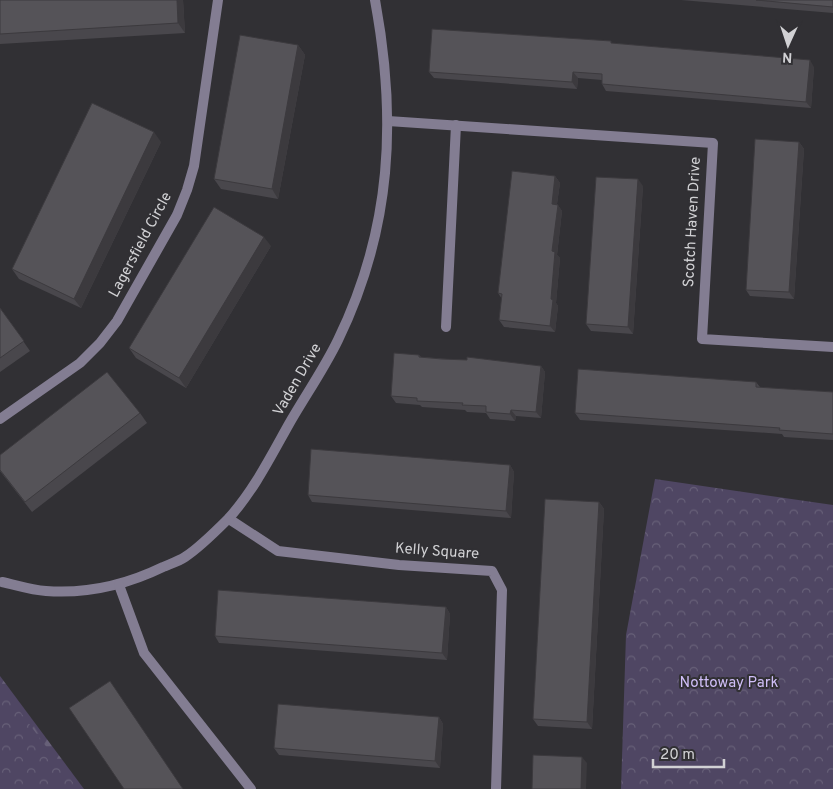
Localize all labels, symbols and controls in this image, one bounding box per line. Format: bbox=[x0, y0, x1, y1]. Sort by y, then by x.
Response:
north arrow bbox=[763, 20, 813, 70]
text: N bbox=[782, 48, 793, 65]
street label: Scotch Haven Drive bbox=[680, 156, 706, 288]
street label: Lagersfield Circle bbox=[105, 189, 177, 301]
street label: Vaden Drive bbox=[270, 340, 326, 420]
street label: Kelly Square bbox=[394, 540, 480, 564]
park label: Nottoway Park bbox=[680, 674, 778, 693]
scale bar bbox=[653, 736, 724, 768]
text: 20 m bbox=[660, 746, 695, 765]

